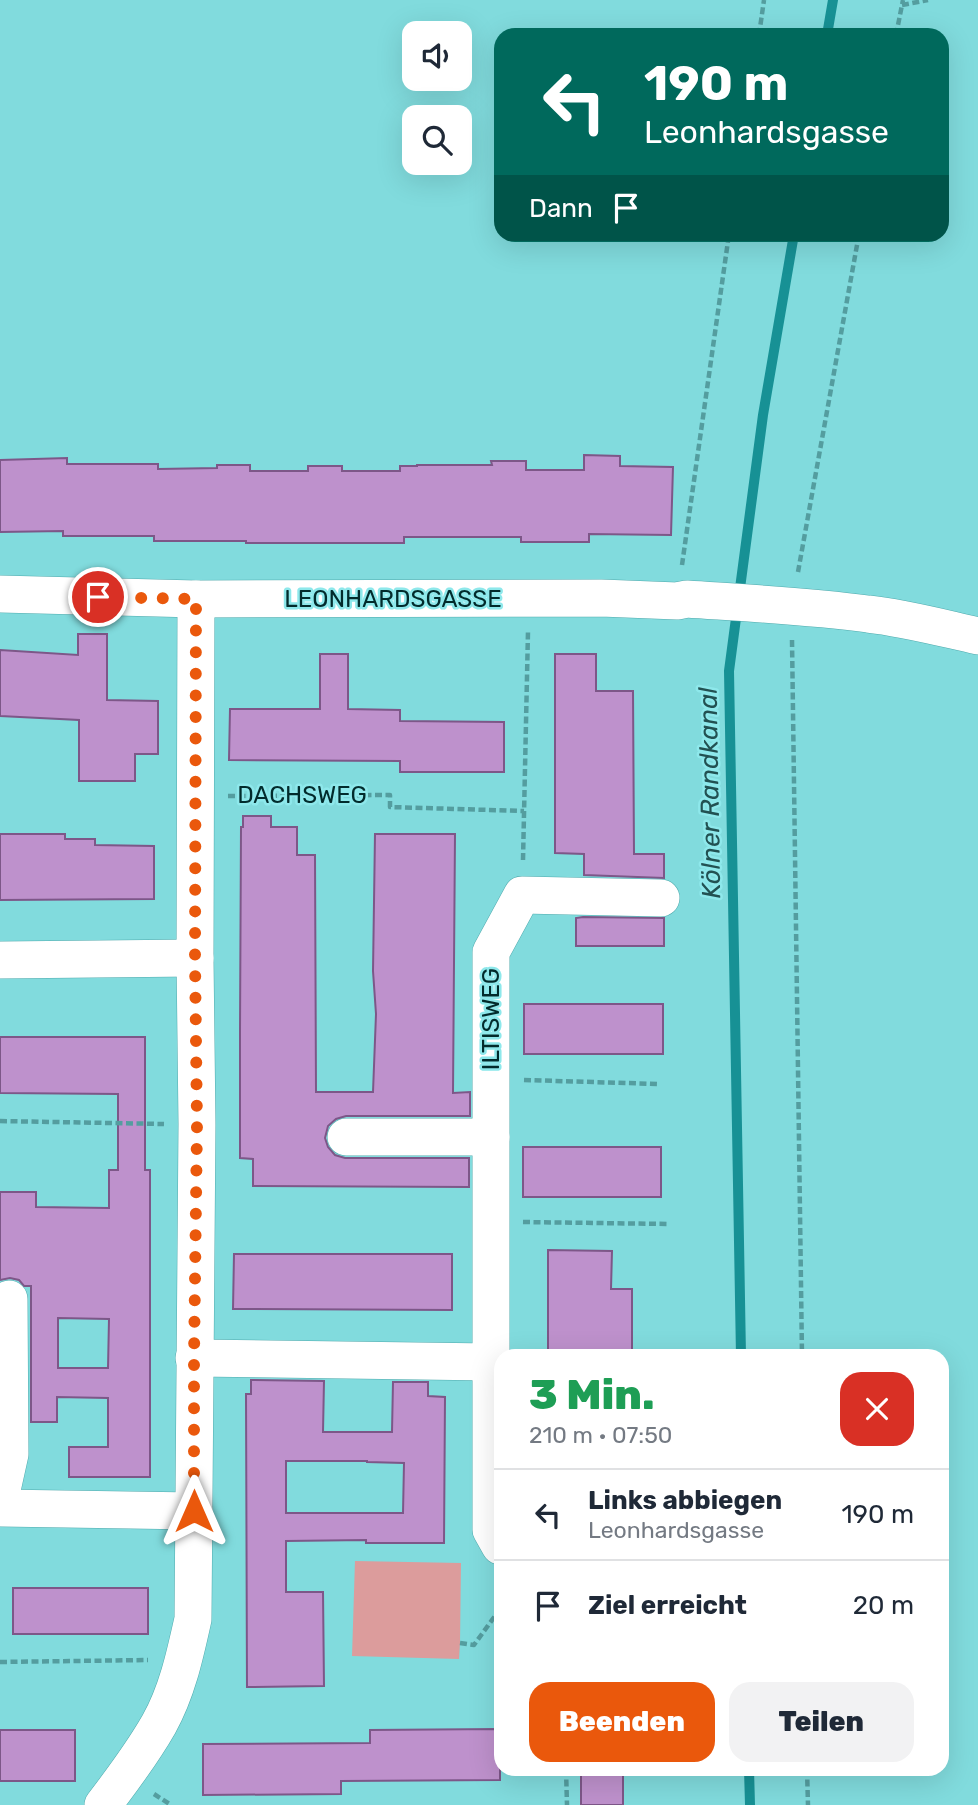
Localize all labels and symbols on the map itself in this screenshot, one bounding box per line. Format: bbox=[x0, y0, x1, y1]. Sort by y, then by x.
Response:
pin bbox=[68, 567, 128, 627]
street label: LEONHARDSGASSE bbox=[284, 585, 502, 613]
water label: Kölner Randkanal bbox=[693, 686, 727, 899]
street label: DACHSWEG bbox=[237, 781, 367, 809]
street label: ILTISWEG bbox=[477, 968, 505, 1070]
position arrow bbox=[157, 1474, 231, 1548]

